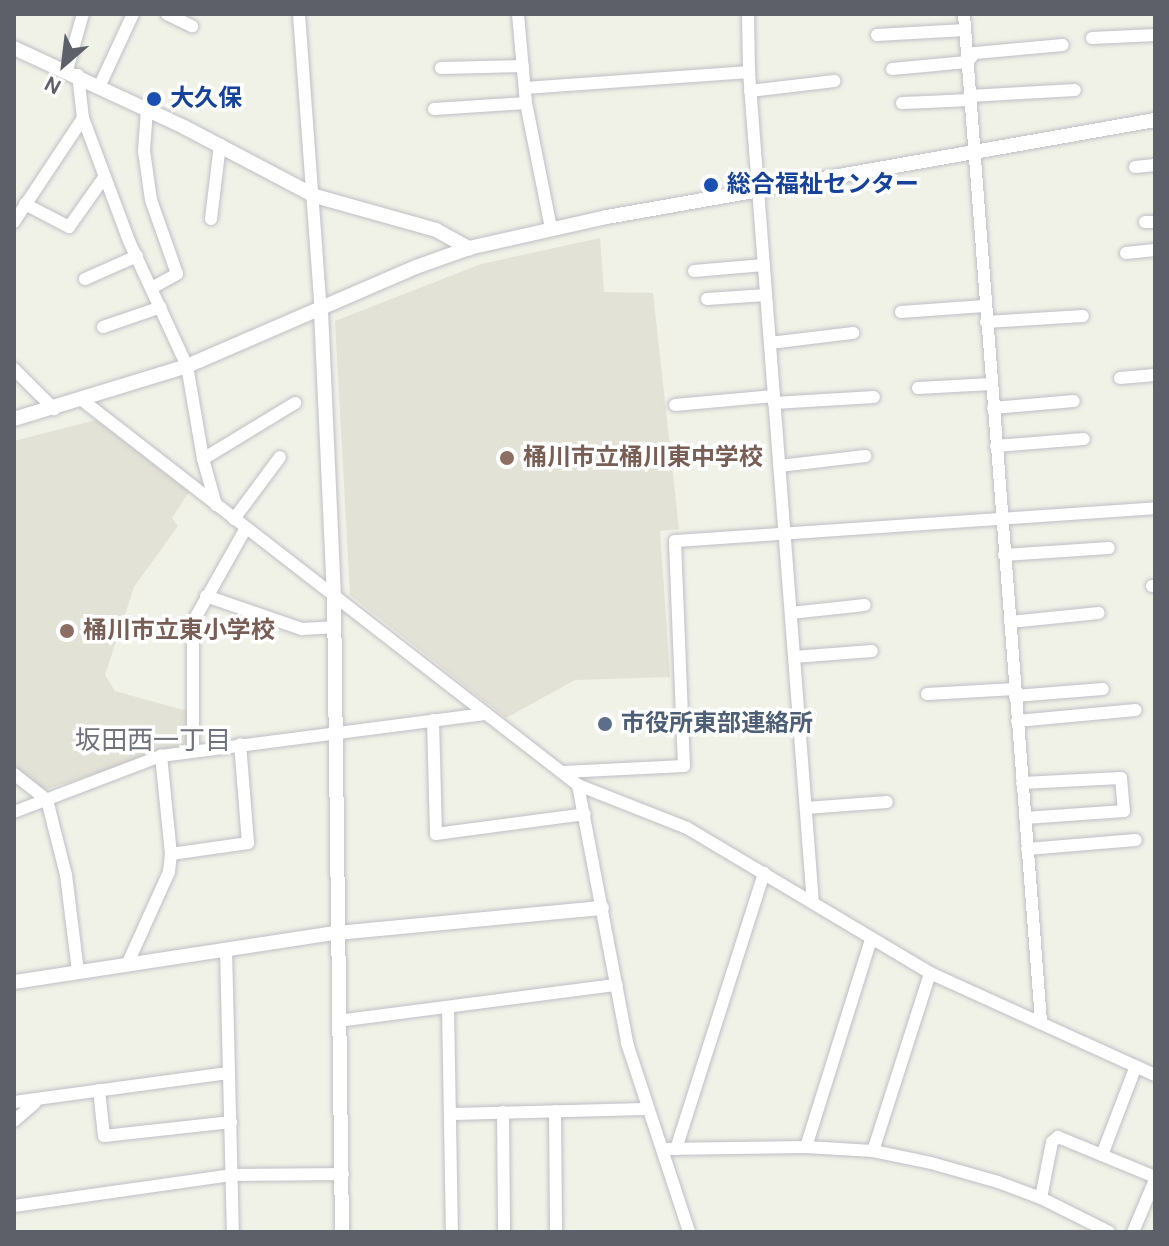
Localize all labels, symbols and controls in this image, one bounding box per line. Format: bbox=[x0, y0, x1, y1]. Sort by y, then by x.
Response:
north arrow bbox=[24, 24, 104, 104]
text: N bbox=[40, 70, 66, 100]
place label: 大久保 bbox=[170, 85, 242, 113]
marker: 大久保 bbox=[145, 90, 163, 108]
place label: 総合福祉センター bbox=[727, 171, 919, 199]
marker: 総合福祉センター bbox=[702, 176, 720, 194]
place label: 桶川市立桶川東中学校 bbox=[523, 444, 763, 472]
marker: 桶川市立桶川東中学校 bbox=[498, 449, 516, 467]
place label: 桶川市立東小学校 bbox=[83, 617, 275, 645]
marker: 桶川市立東小学校 bbox=[58, 622, 76, 640]
place label: 市役所東部連絡所 bbox=[621, 710, 813, 738]
marker: 市役所東部連絡所 bbox=[596, 715, 614, 733]
district label: 坂田西一丁目 bbox=[75, 725, 231, 757]

